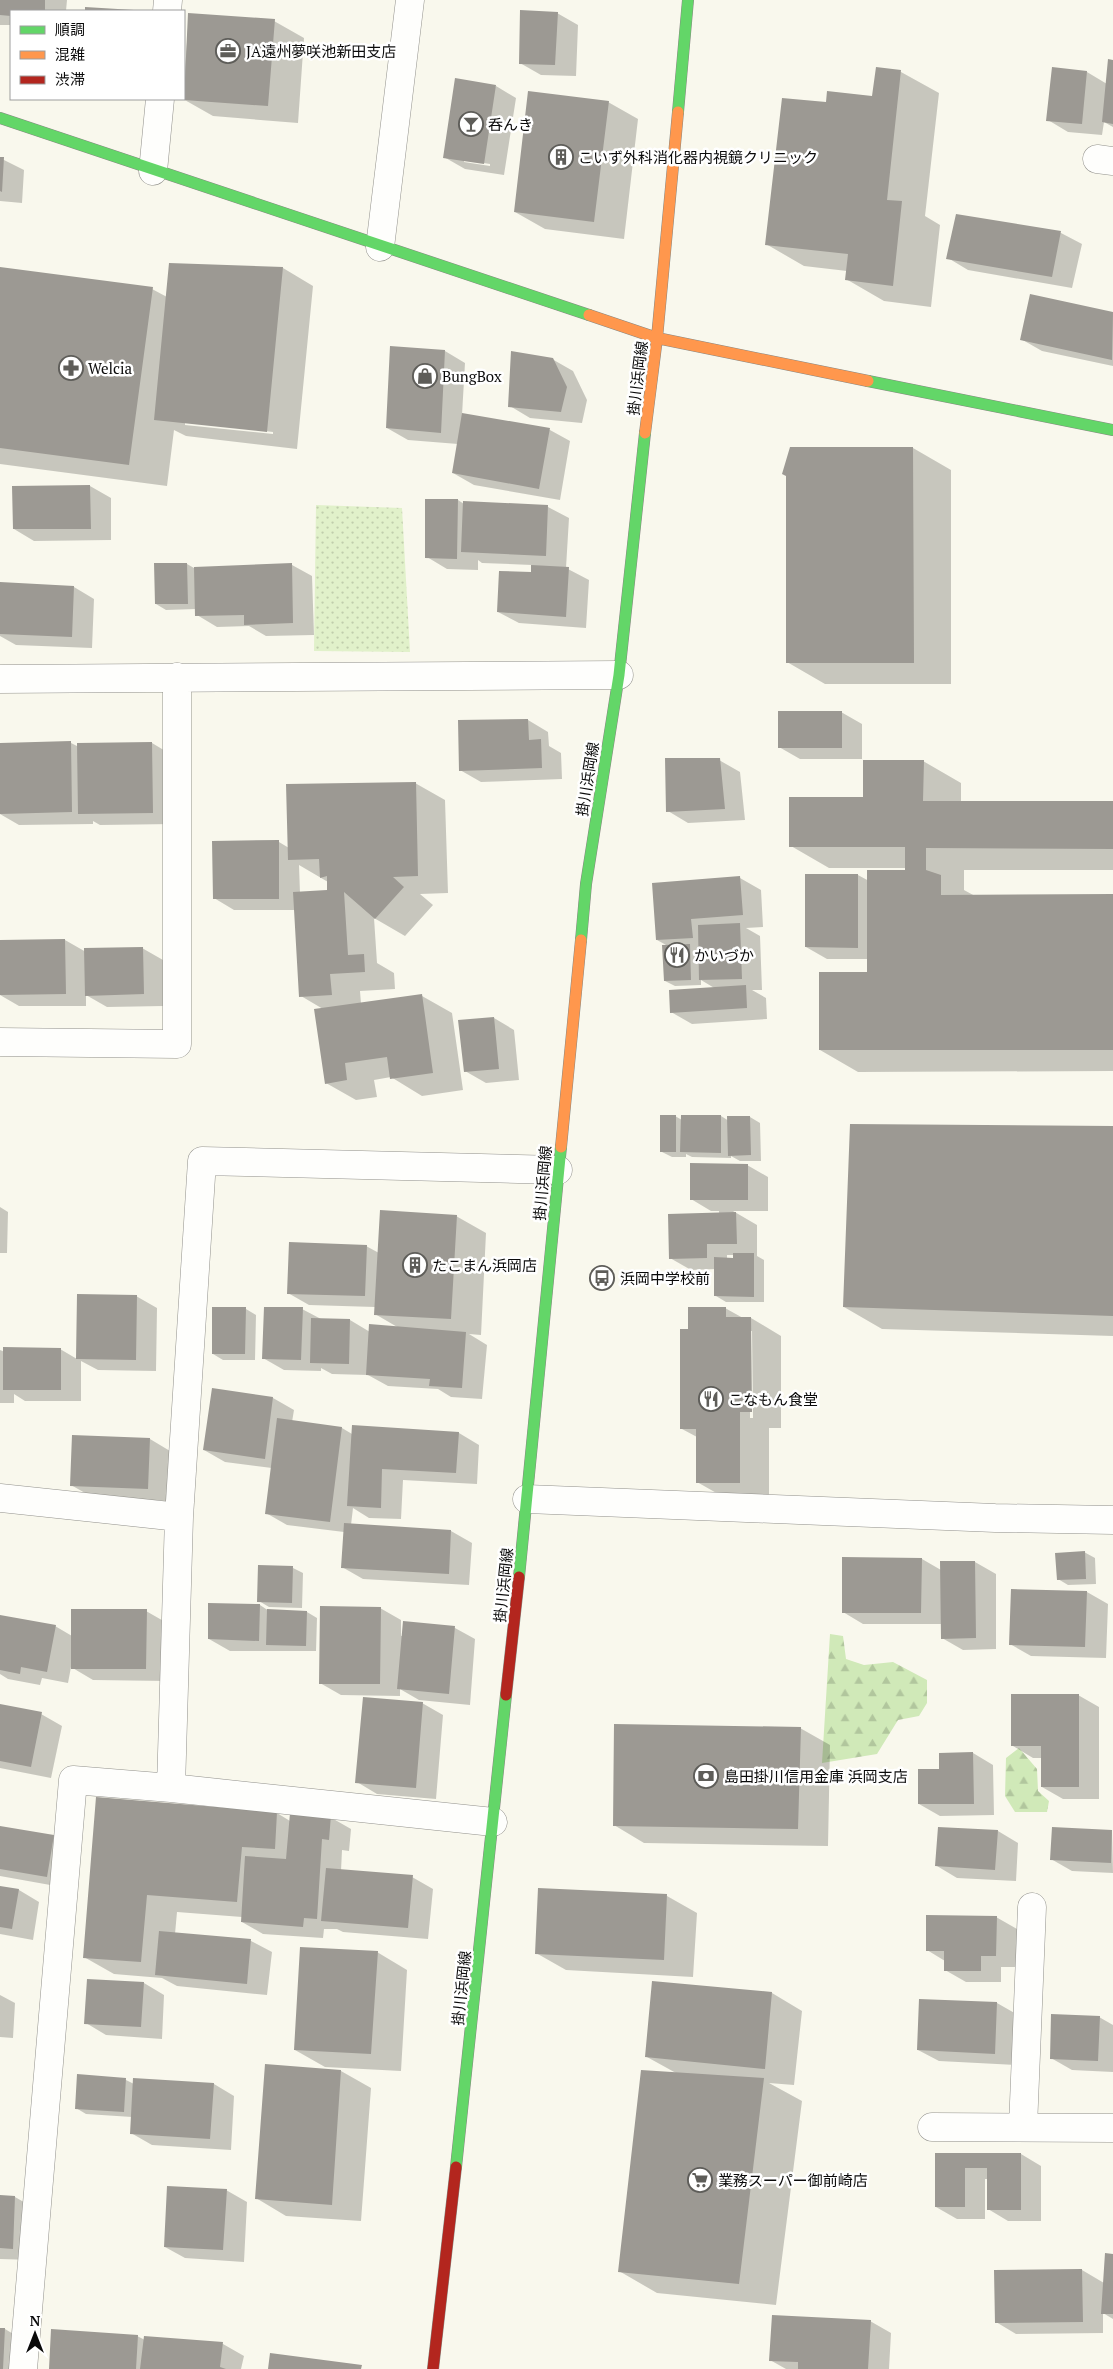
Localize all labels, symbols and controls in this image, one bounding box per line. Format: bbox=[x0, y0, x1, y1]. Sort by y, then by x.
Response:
legend bbox=[10, 10, 185, 100]
text: 順調 bbox=[55, 19, 85, 39]
office icon: JA遠州夢咲池新田支店 bbox=[215, 38, 241, 64]
place label: JA遠州夢咲池新田支店 bbox=[246, 41, 396, 61]
text: 混雑 bbox=[55, 44, 85, 64]
text: 渋滞 bbox=[55, 69, 85, 89]
bar icon: 呑んき bbox=[458, 111, 484, 137]
place label: 呑んき bbox=[488, 114, 533, 134]
building icon: こいず外科消化器内視鏡クリニック bbox=[548, 144, 574, 170]
place label: こいず外科消化器内視鏡クリニック bbox=[578, 147, 818, 167]
street label: 掛川浜岡線 bbox=[623, 340, 651, 416]
pharmacy icon: Welcia bbox=[58, 355, 84, 381]
place label: Welcia bbox=[88, 358, 133, 378]
shop icon: BungBox bbox=[412, 363, 438, 389]
place label: BungBox bbox=[442, 366, 502, 386]
street label: 掛川浜岡線 bbox=[571, 740, 603, 818]
restaurant icon: かいづか bbox=[664, 942, 690, 968]
place label: かいづか bbox=[694, 945, 754, 965]
street label: 掛川浜岡線 bbox=[529, 1145, 555, 1221]
building icon: たこまん浜岡店 bbox=[402, 1252, 428, 1278]
place label: たこまん浜岡店 bbox=[432, 1255, 537, 1275]
bus stop icon: 浜岡中学校前 bbox=[589, 1265, 615, 1291]
place label: 浜岡中学校前 bbox=[620, 1268, 710, 1288]
restaurant icon: こなもん食堂 bbox=[698, 1386, 724, 1412]
place label: こなもん食堂 bbox=[728, 1389, 818, 1409]
street label: 掛川浜岡線 bbox=[489, 1547, 517, 1623]
bank icon: 島田掛川信用金庫 浜岡支店 bbox=[693, 1763, 719, 1789]
place label: 島田掛川信用金庫 浜岡支店 bbox=[724, 1766, 908, 1786]
street label: 掛川浜岡線 bbox=[447, 1950, 475, 2026]
supermarket icon: 業務スーパー御前崎店 bbox=[687, 2167, 713, 2193]
place label: 業務スーパー御前崎店 bbox=[718, 2170, 868, 2190]
north arrow bbox=[10, 2309, 60, 2359]
text: N bbox=[30, 2311, 41, 2330]

